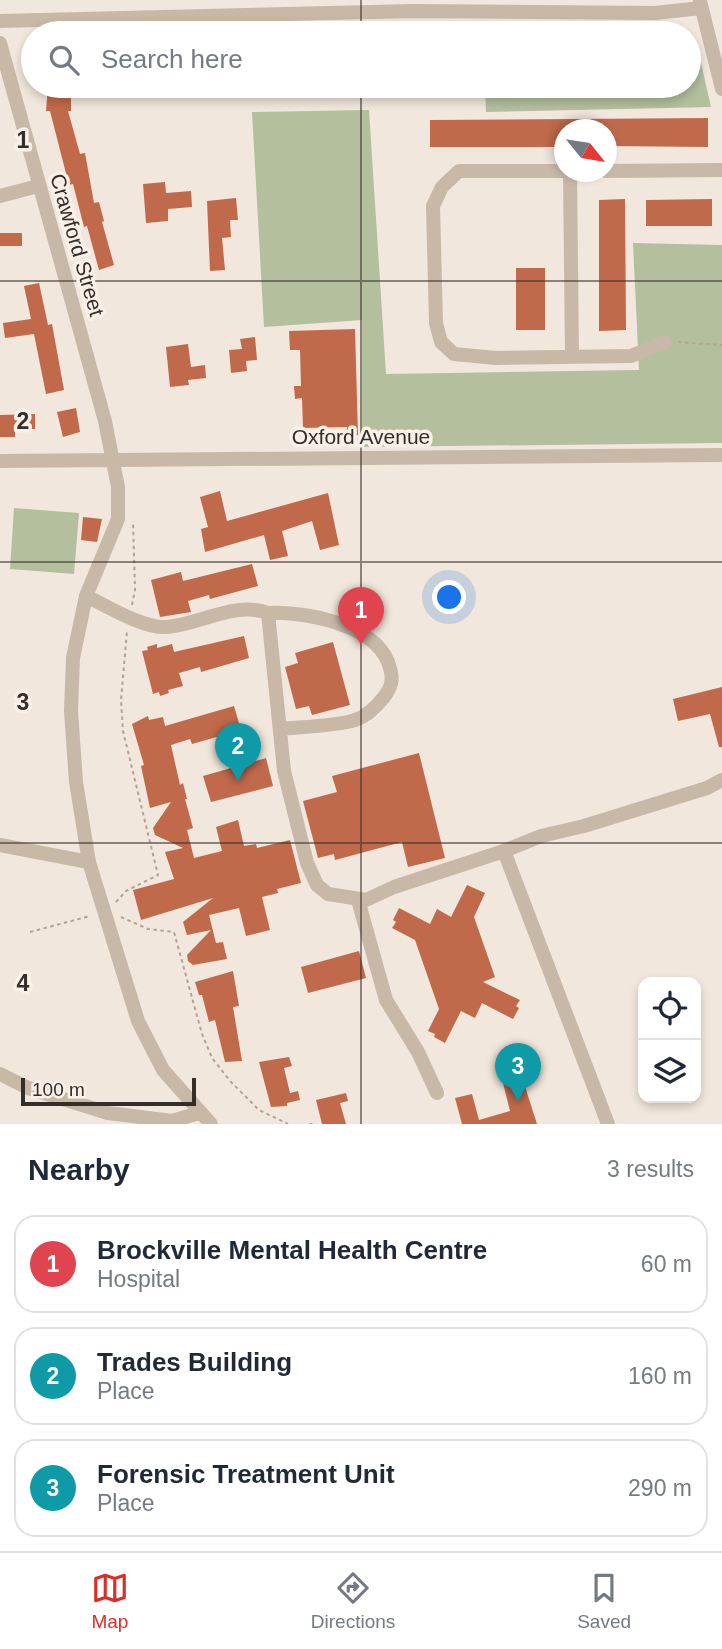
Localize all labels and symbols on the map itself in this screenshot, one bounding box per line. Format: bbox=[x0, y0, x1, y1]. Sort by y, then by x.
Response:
north arrow bbox=[554, 119, 617, 182]
text: 1 bbox=[17, 127, 30, 153]
street label: Crawford Street bbox=[46, 171, 109, 319]
text: 2 bbox=[17, 408, 29, 434]
street label: Oxford Avenue bbox=[292, 425, 430, 448]
your location bbox=[432, 580, 466, 614]
pin: 1 bbox=[338, 587, 384, 645]
text: 3 bbox=[17, 689, 29, 715]
pin: 2 bbox=[215, 723, 261, 781]
text: 4 bbox=[17, 970, 30, 996]
pin: 3 bbox=[495, 1043, 541, 1101]
scale bar bbox=[21, 1075, 196, 1107]

